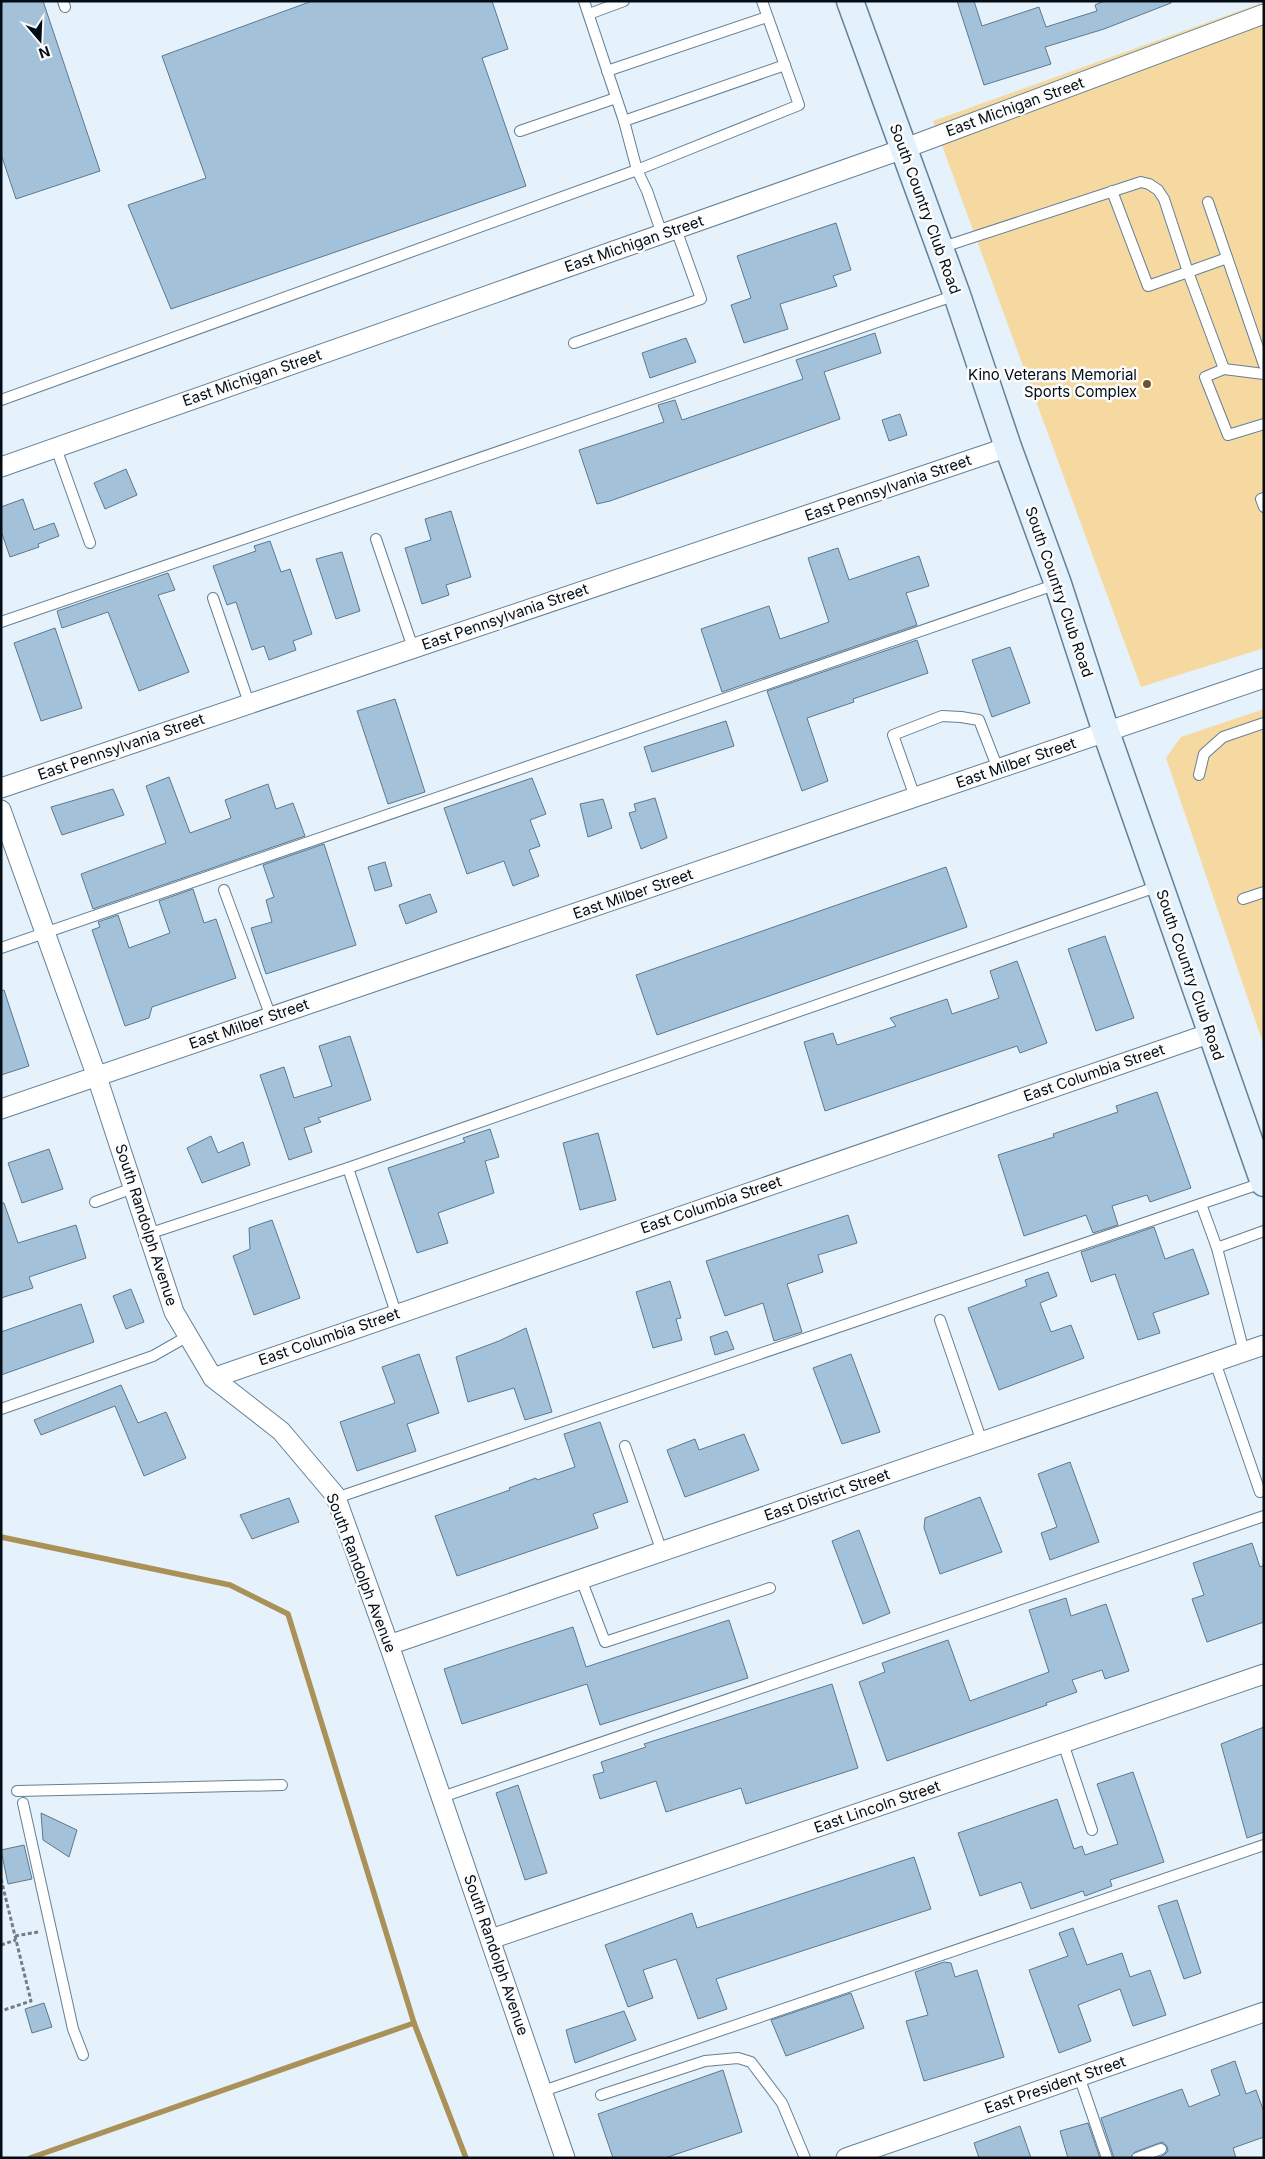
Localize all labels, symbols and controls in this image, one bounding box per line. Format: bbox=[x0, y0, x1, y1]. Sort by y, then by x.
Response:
north arrow bbox=[15, 15, 65, 65]
text: N bbox=[37, 43, 52, 63]
street label: East Michigan Street bbox=[943, 73, 1087, 140]
street label: South Country Club Road bbox=[886, 121, 965, 296]
street label: East Michigan Street bbox=[562, 211, 706, 276]
street label: East Michigan Street bbox=[180, 345, 324, 410]
place label: Kino Veterans Memorial Sports Complex bbox=[968, 365, 1137, 401]
marker: Kino Veterans Memorial Sports Complex bbox=[1141, 378, 1153, 390]
street label: East Pennsylvania Street bbox=[802, 450, 974, 525]
street label: South Country Club Road bbox=[1021, 504, 1098, 680]
street label: East Pennsylvania Street bbox=[419, 579, 591, 654]
street label: East Pennsylvania Street bbox=[35, 709, 207, 784]
street label: East Milber Street bbox=[953, 733, 1078, 792]
street label: East Milber Street bbox=[570, 864, 695, 923]
street label: South Country Club Road bbox=[1152, 887, 1229, 1063]
street label: East Milber Street bbox=[186, 994, 311, 1053]
street label: East Columbia Street bbox=[1021, 1039, 1167, 1106]
street label: South Randolph Avenue bbox=[111, 1141, 182, 1308]
street label: East Columbia Street bbox=[638, 1171, 784, 1238]
street label: East Columbia Street bbox=[256, 1303, 402, 1370]
street label: East District Street bbox=[762, 1464, 892, 1525]
street label: South Randolph Avenue bbox=[322, 1490, 401, 1655]
street label: East Lincoln Street bbox=[811, 1776, 942, 1837]
street label: South Randolph Avenue bbox=[460, 1872, 533, 2038]
street label: East President Street bbox=[982, 2051, 1128, 2118]

